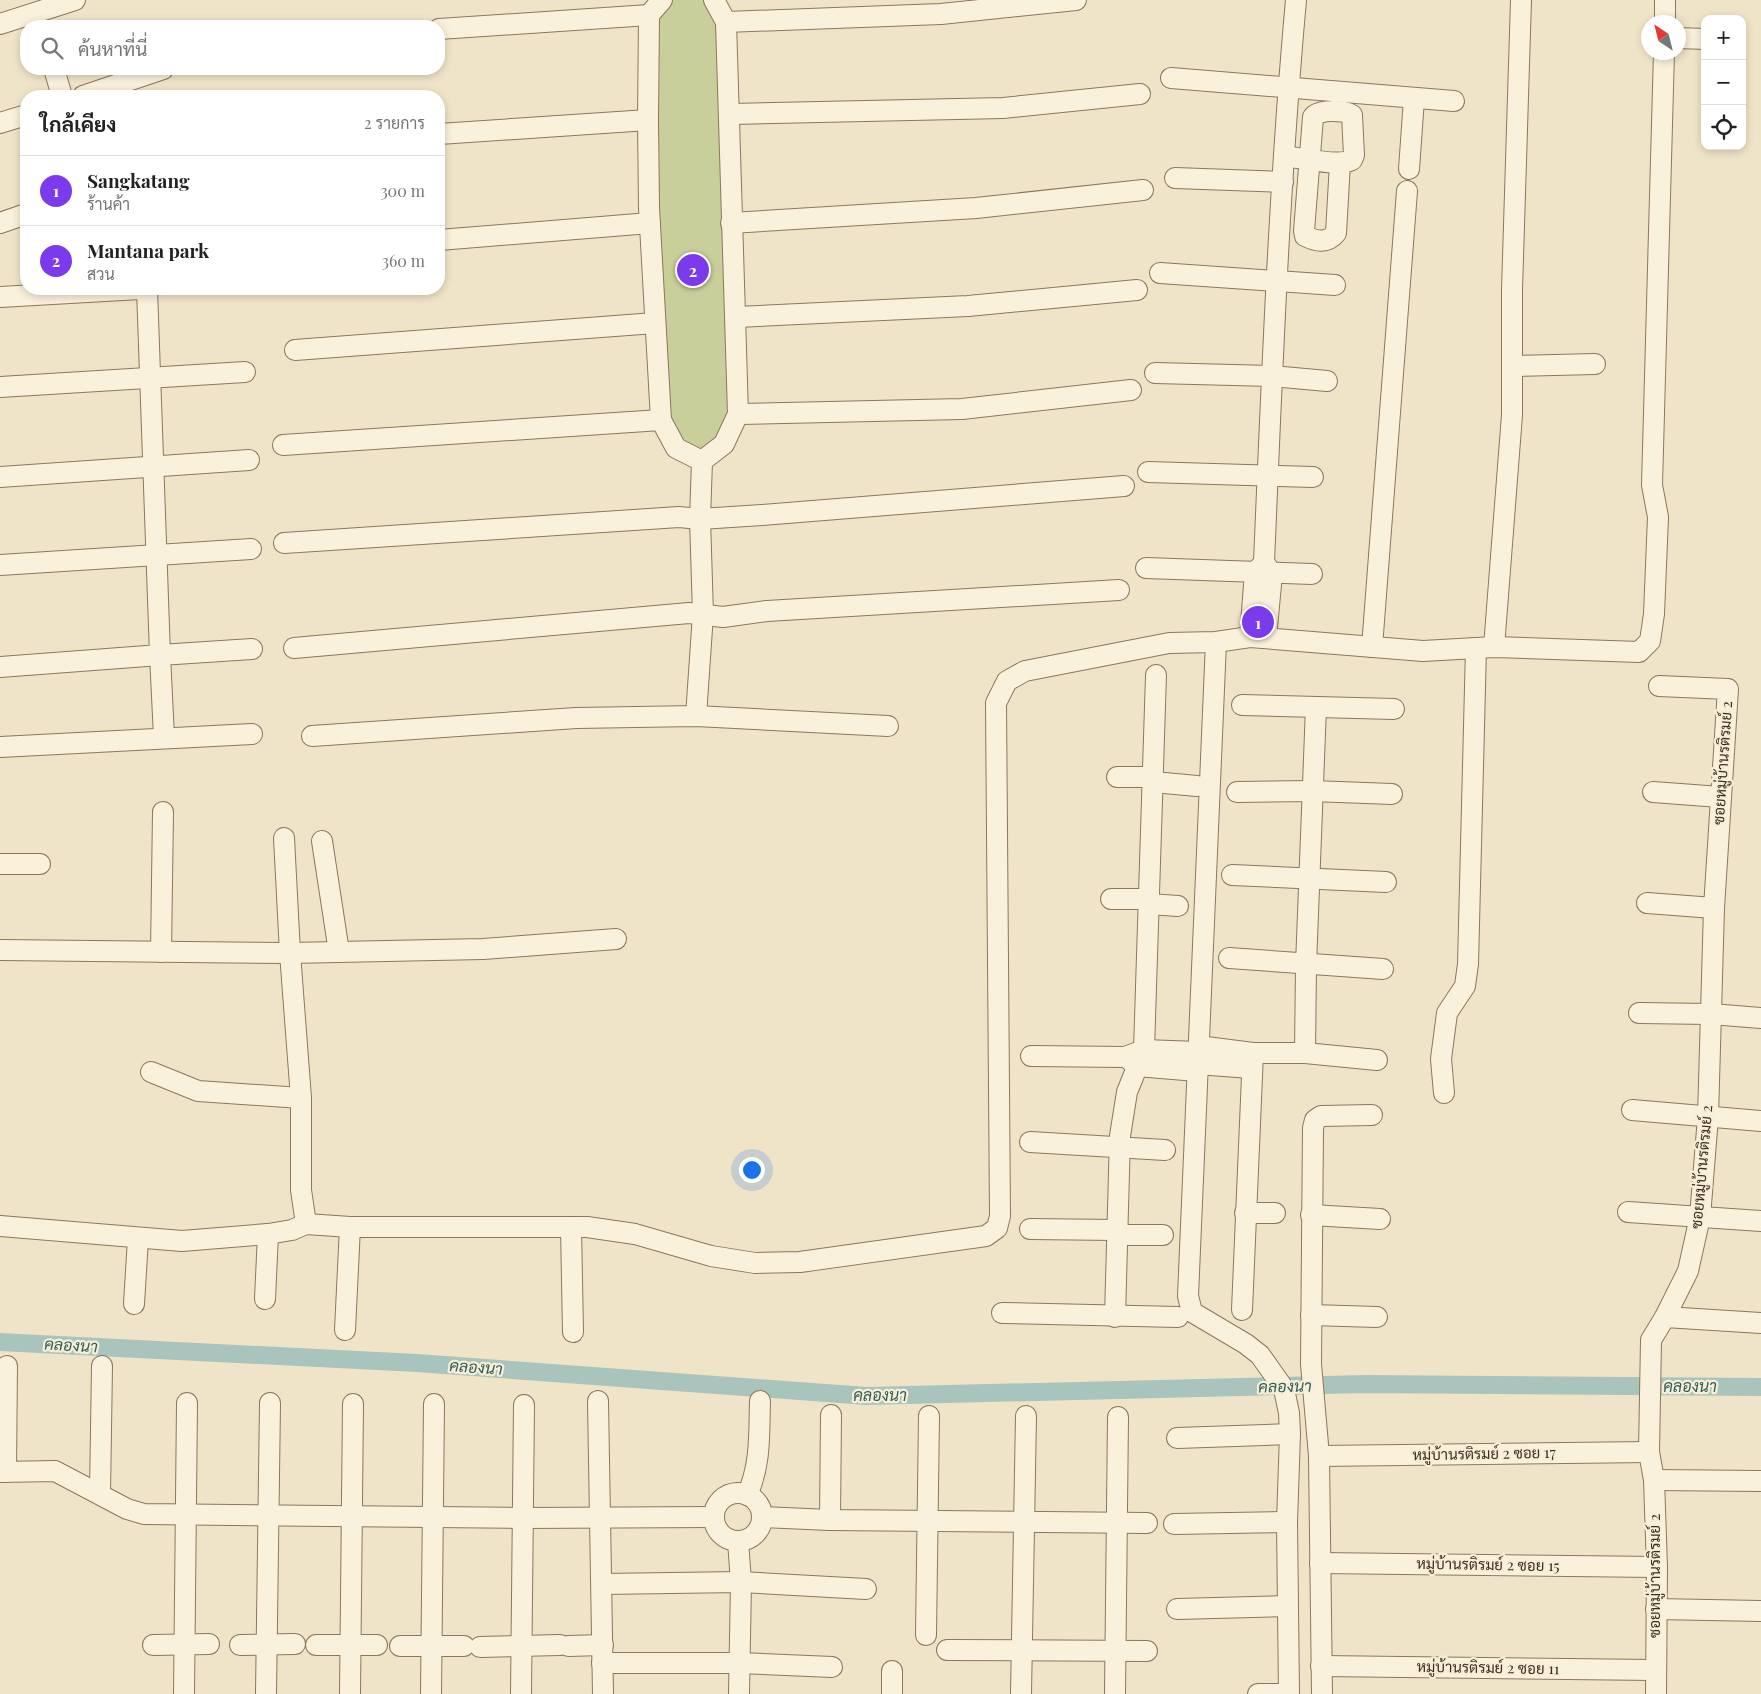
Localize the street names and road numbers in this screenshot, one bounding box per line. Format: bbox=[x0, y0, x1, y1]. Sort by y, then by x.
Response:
street label: ซอยหมู่บ้านรติรมย์ 2 bbox=[1708, 700, 1737, 826]
street label: ซอยหมู่บ้านรติรมย์ 2 bbox=[1686, 1104, 1717, 1230]
street label: หมู่บ้านรติรมย์ 2 ซอย 17 bbox=[1412, 1442, 1556, 1465]
street label: ซอยหมู่บ้านรติรมย์ 2 bbox=[1644, 1514, 1665, 1638]
street label: หมู่บ้านรติรมย์ 2 ซอย 15 bbox=[1416, 1553, 1560, 1576]
street label: หมู่บ้านรติรมย์ 2 ซอย 11 bbox=[1416, 1656, 1560, 1679]

